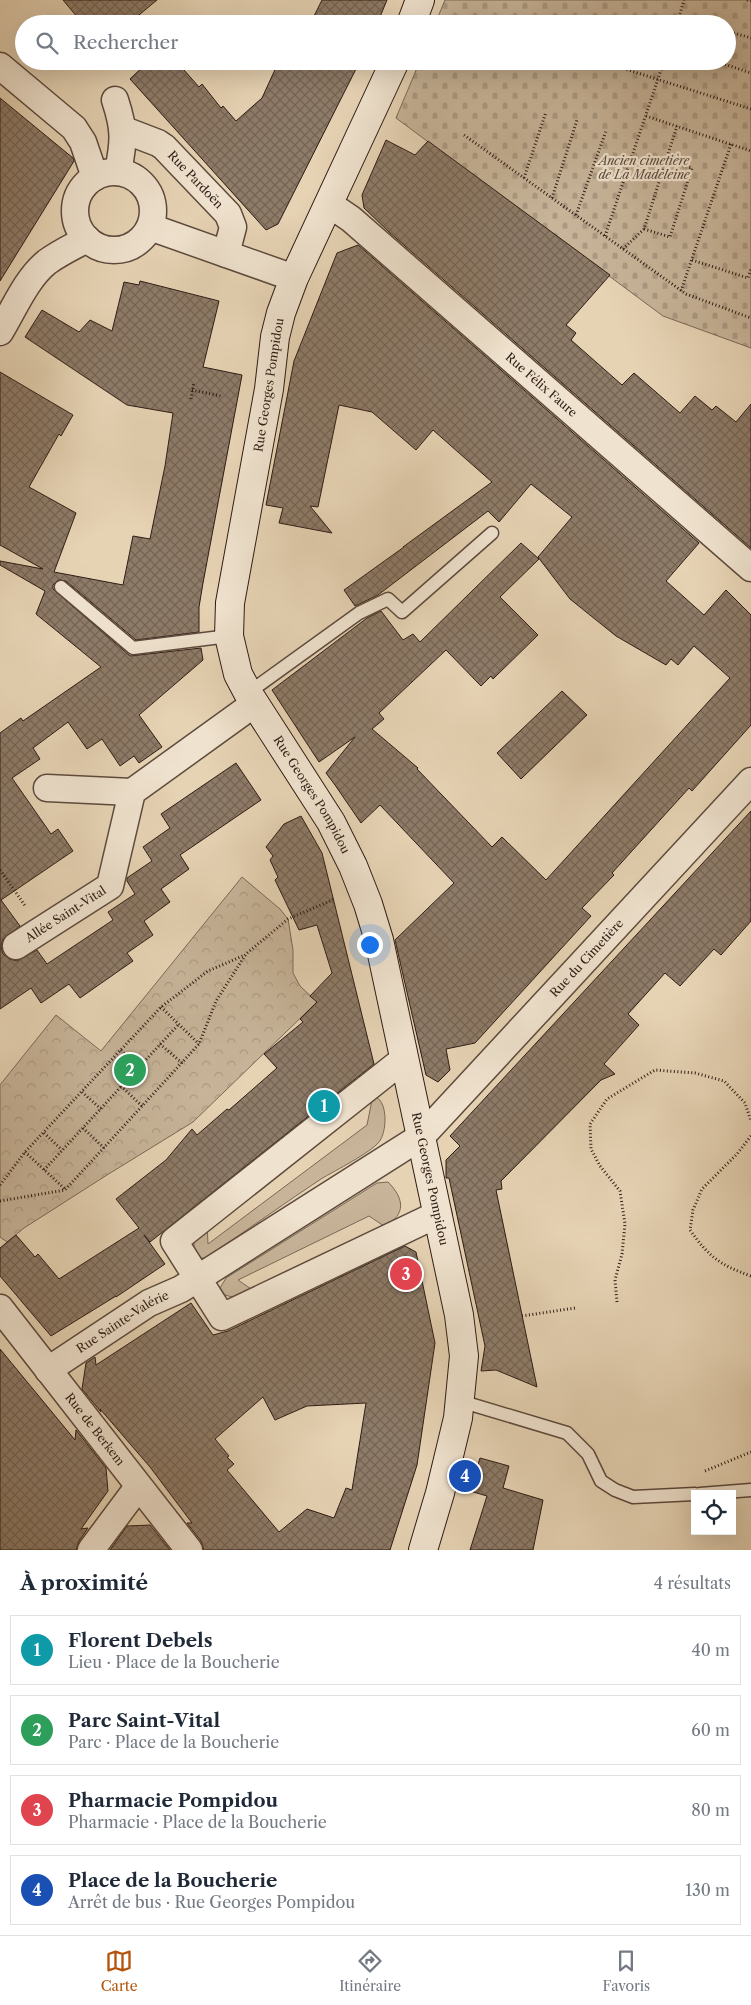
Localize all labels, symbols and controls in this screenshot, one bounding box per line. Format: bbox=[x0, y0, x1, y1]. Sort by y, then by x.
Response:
search box bbox=[15, 15, 736, 70]
icon: search bbox=[33, 29, 61, 57]
text: Rechercher bbox=[73, 31, 178, 54]
street label: Rue Pardoën bbox=[165, 148, 227, 212]
park label: Ancien cimetière de La Madeleine bbox=[597, 153, 691, 182]
street label: Rue Georges Pompidou bbox=[250, 316, 287, 453]
street label: Rue Félix Faure bbox=[503, 349, 581, 420]
street label: Rue Georges Pompidou bbox=[270, 733, 354, 857]
street label: Allée Saint-Vital bbox=[21, 882, 109, 946]
street label: Rue du Cimetière bbox=[547, 915, 626, 1000]
your location bbox=[357, 932, 383, 958]
pin: 2 bbox=[114, 1051, 146, 1089]
pin: 1 bbox=[308, 1087, 340, 1125]
street label: Rue Georges Pompidou bbox=[409, 1111, 452, 1247]
pin: 3 bbox=[390, 1255, 422, 1293]
street label: Rue Sainte-Valérie bbox=[73, 1287, 171, 1356]
street label: Rue de Berkem bbox=[62, 1390, 128, 1468]
pin: 4 bbox=[449, 1457, 481, 1495]
map controls bbox=[691, 1490, 736, 1535]
button: locate bbox=[691, 1490, 736, 1535]
text: À proximité bbox=[20, 1570, 148, 1595]
text: 4 résultats bbox=[654, 1573, 731, 1593]
text: Florent Debels bbox=[68, 1629, 213, 1652]
text: 1 bbox=[33, 1640, 41, 1660]
text: 40 m bbox=[691, 1640, 730, 1660]
text: Lieu · Place de la Boucherie bbox=[68, 1652, 280, 1672]
text: Parc Saint-Vital bbox=[68, 1709, 220, 1732]
text: 2 bbox=[32, 1720, 42, 1740]
text: 60 m bbox=[691, 1720, 730, 1740]
text: Parc · Place de la Boucherie bbox=[68, 1732, 279, 1752]
text: Pharmacie Pompidou bbox=[68, 1789, 278, 1812]
text: 3 bbox=[32, 1800, 42, 1820]
text: 80 m bbox=[691, 1800, 730, 1820]
text: Pharmacie · Place de la Boucherie bbox=[68, 1812, 327, 1832]
text: Place de la Boucherie bbox=[68, 1869, 277, 1892]
text: 4 bbox=[32, 1880, 42, 1900]
text: 130 m bbox=[685, 1880, 730, 1900]
text: Arrêt de bus · Rue Georges Pompidou bbox=[68, 1892, 355, 1912]
tab: Carte bbox=[101, 1947, 138, 1995]
tab: Itinéraire bbox=[339, 1947, 401, 1995]
tab: Favoris bbox=[603, 1947, 650, 1995]

